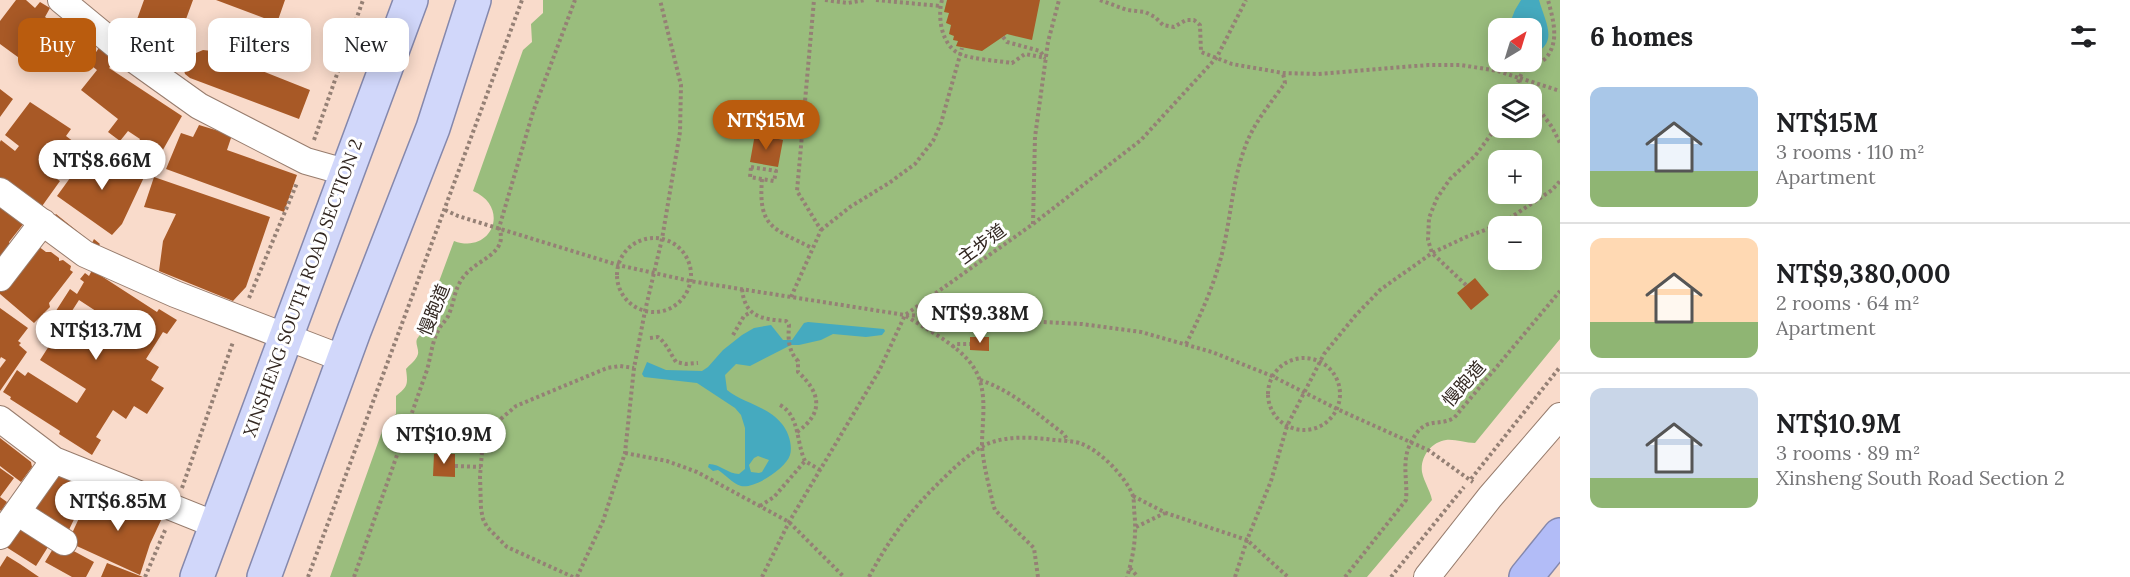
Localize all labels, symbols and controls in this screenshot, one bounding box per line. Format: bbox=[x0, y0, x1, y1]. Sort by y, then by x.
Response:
chip: Buy bbox=[18, 18, 96, 72]
chip: Rent bbox=[108, 18, 196, 72]
chip: Filters bbox=[208, 18, 311, 72]
chip: New bbox=[323, 18, 409, 72]
north arrow bbox=[1488, 18, 1542, 72]
map controls bbox=[1488, 18, 1542, 270]
text: 6 homes bbox=[1590, 20, 1693, 53]
icon: filters bbox=[2067, 20, 2100, 53]
button: layers bbox=[1488, 84, 1542, 138]
pin: NT$15M bbox=[717, 100, 815, 151]
text: NT$15M bbox=[1776, 106, 1878, 139]
text: NT$15M bbox=[727, 107, 805, 132]
icon: home bbox=[1638, 111, 1710, 183]
street label: XINSHENG SOUTH ROAD SECTION 2 bbox=[238, 136, 367, 440]
text: 3 rooms · 110 m² bbox=[1776, 139, 1925, 164]
pin: NT$8.66M bbox=[40, 140, 164, 191]
text: NT$8.66M bbox=[53, 147, 151, 172]
button: + bbox=[1488, 150, 1542, 204]
text: Apartment bbox=[1776, 164, 1876, 189]
button: − bbox=[1488, 216, 1542, 270]
street label: 主步道 bbox=[953, 218, 1010, 269]
text: NT$9,380,000 bbox=[1776, 257, 1951, 290]
icon: home bbox=[1638, 262, 1710, 334]
street label: 慢跑道 bbox=[413, 280, 454, 339]
text: 2 rooms · 64 m² bbox=[1776, 290, 1920, 315]
pin: NT$9.38M bbox=[918, 293, 1042, 344]
text: NT$9.38M bbox=[931, 300, 1029, 325]
pin: NT$13.7M bbox=[34, 310, 158, 361]
text: Apartment bbox=[1776, 315, 1876, 340]
text: NT$13.7M bbox=[50, 317, 142, 342]
street label: 慢跑道 bbox=[1437, 356, 1490, 411]
text: NT$10.9M bbox=[1776, 407, 1901, 440]
icon: home bbox=[1638, 412, 1710, 484]
pin: NT$10.9M bbox=[382, 414, 506, 465]
text: NT$10.9M bbox=[396, 421, 492, 446]
text: 3 rooms · 89 m² bbox=[1776, 440, 1920, 465]
text: Xinsheng South Road Section 2 bbox=[1776, 465, 2065, 490]
pin: NT$6.85M bbox=[56, 481, 180, 532]
text: NT$6.85M bbox=[69, 488, 167, 513]

